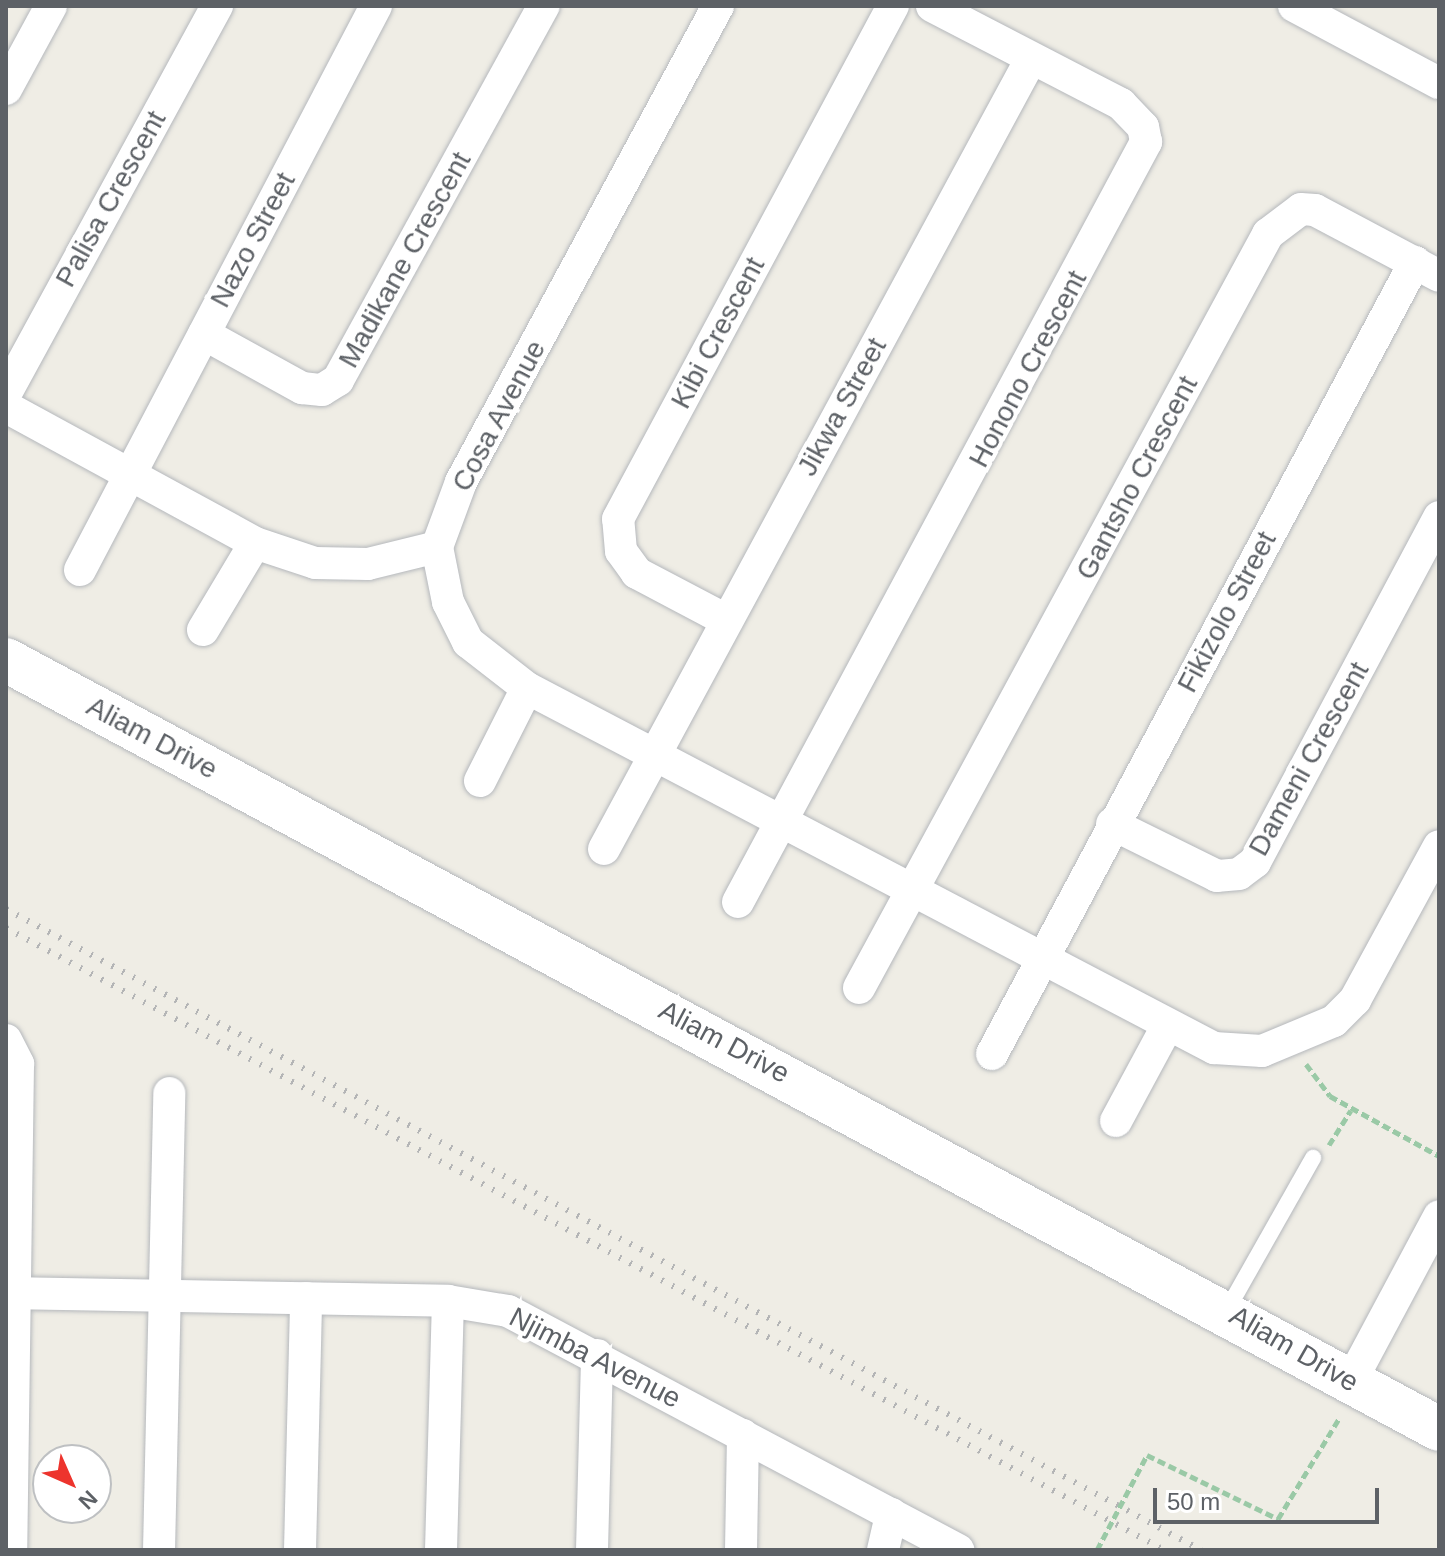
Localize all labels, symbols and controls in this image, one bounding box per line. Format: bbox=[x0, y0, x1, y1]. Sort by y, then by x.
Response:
street label: Palisa Crescent bbox=[49, 105, 173, 293]
street label: Madikane Crescent bbox=[332, 146, 478, 374]
street label: Nazo Street bbox=[203, 167, 303, 313]
street label: Kibi Crescent bbox=[664, 252, 772, 414]
street label: Honono Crescent bbox=[962, 265, 1094, 473]
street label: Jikwa Street bbox=[790, 332, 894, 482]
street label: Cosa Avenue bbox=[445, 334, 553, 498]
street label: Gantsho Crescent bbox=[1069, 370, 1205, 586]
street label: Fikizolo Street bbox=[1171, 526, 1283, 698]
street label: Dameni Crescent bbox=[1242, 656, 1376, 862]
street label: Aliam Drive bbox=[81, 690, 223, 786]
street label: Aliam Drive bbox=[653, 994, 795, 1090]
street label: Aliam Drive bbox=[1224, 1299, 1364, 1399]
street label: Njimba Avenue bbox=[503, 1300, 687, 1416]
north arrow bbox=[32, 1444, 112, 1524]
scale bar bbox=[1157, 1472, 1383, 1522]
text: N bbox=[73, 1485, 102, 1514]
text: 50 m bbox=[1167, 1488, 1220, 1515]

